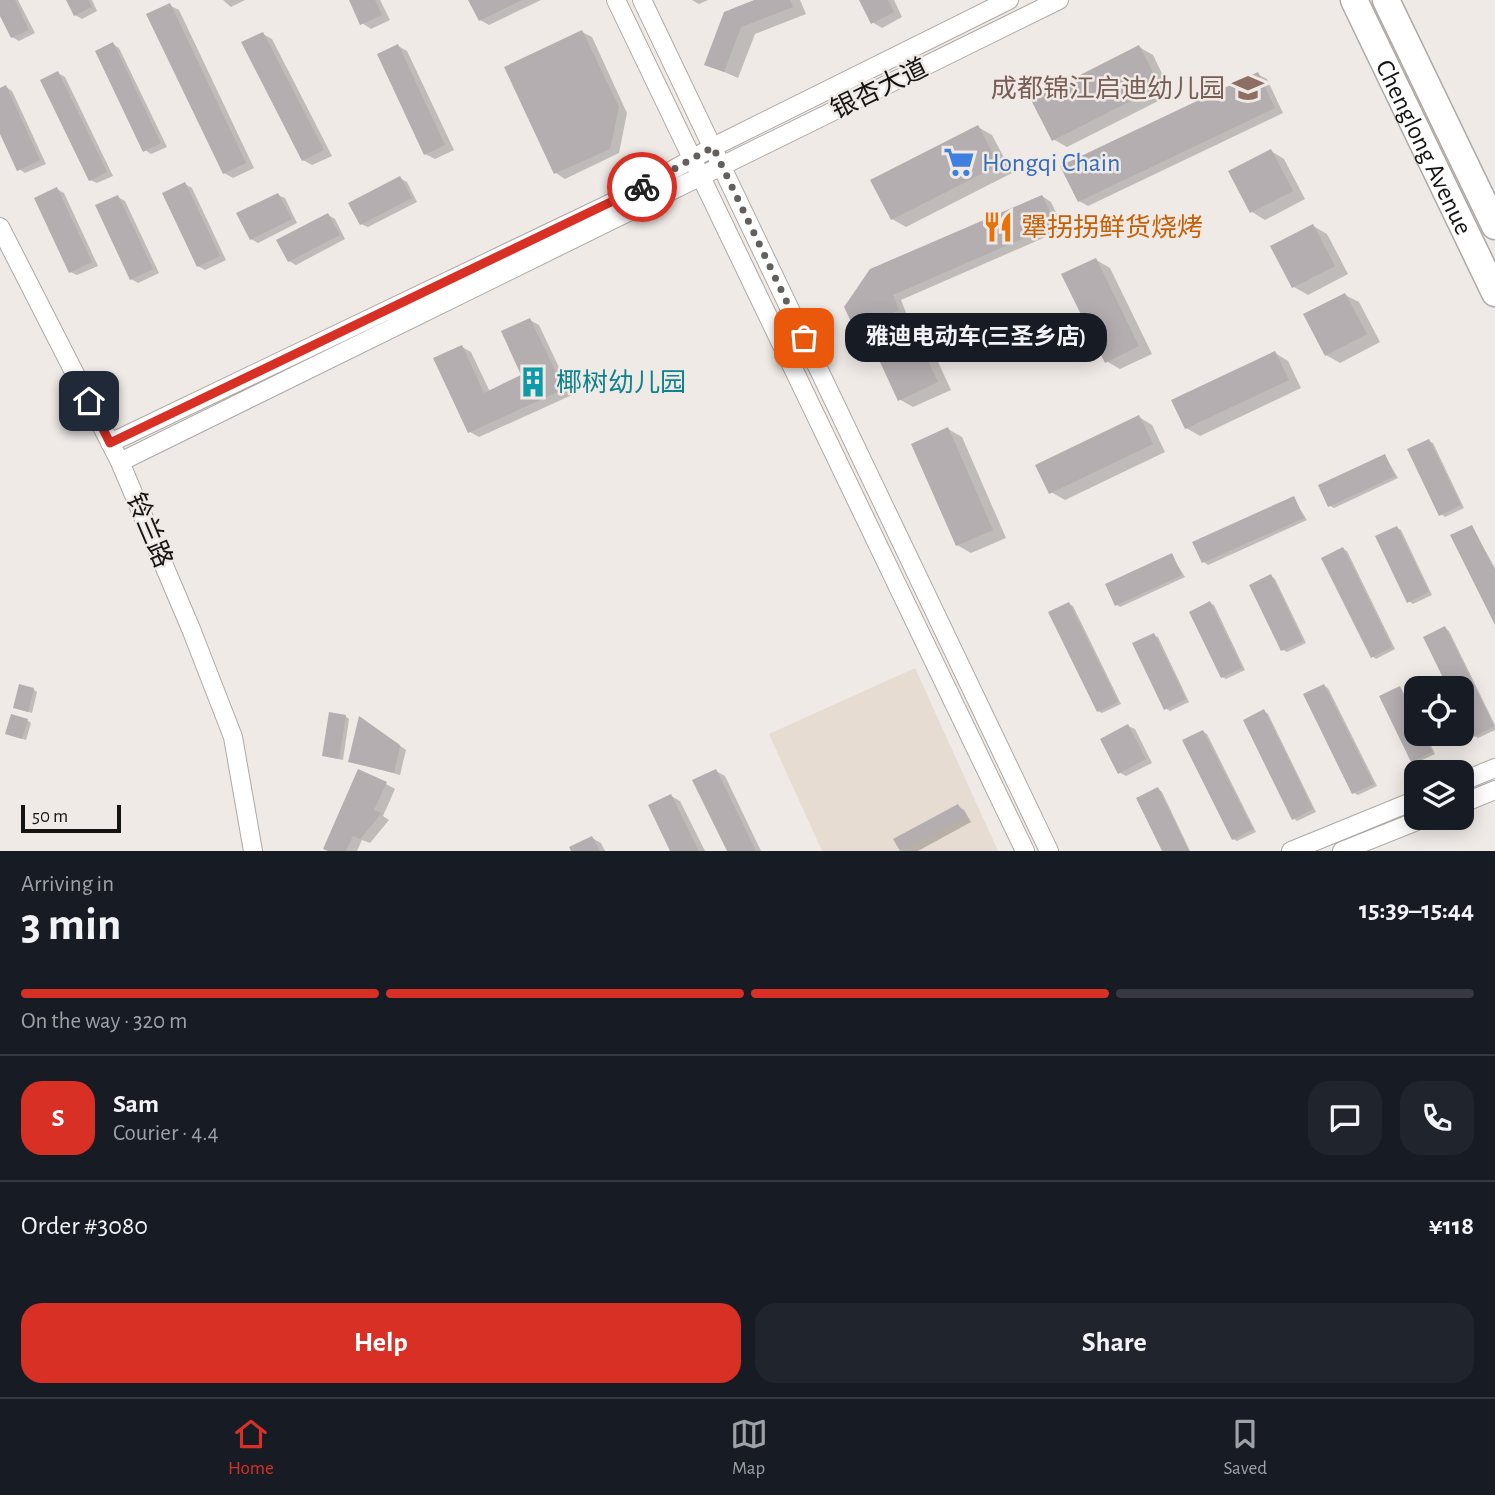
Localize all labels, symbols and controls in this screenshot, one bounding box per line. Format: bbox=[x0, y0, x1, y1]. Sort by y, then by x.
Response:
street label: 银杏大道 bbox=[826, 53, 932, 123]
street label: Chenglong Avenue bbox=[1371, 56, 1477, 239]
school or university icon: 成都锦江启迪幼儿园 bbox=[1231, 71, 1265, 105]
place label: 成都锦江启迪幼儿园 bbox=[991, 75, 1225, 102]
supermarket icon: Hongqi Chain bbox=[942, 145, 976, 179]
place label: Hongqi Chain bbox=[982, 150, 1120, 176]
courier bbox=[607, 152, 677, 222]
icon: bike bbox=[623, 168, 661, 206]
restaurant icon: 犟拐拐鲜货烧烤 bbox=[981, 210, 1015, 244]
place label: 犟拐拐鲜货烧烤 bbox=[1021, 213, 1203, 241]
pin bbox=[774, 308, 834, 368]
callout: 雅迪电动车(三圣乡店) bbox=[846, 314, 1108, 362]
icon: bag bbox=[785, 319, 823, 357]
text: 雅迪电动车(三圣乡店) bbox=[866, 326, 1086, 349]
building icon: 椰树幼儿园 bbox=[516, 365, 550, 399]
place label: 椰树幼儿园 bbox=[556, 369, 686, 396]
pin bbox=[59, 371, 119, 431]
icon: home bbox=[70, 382, 108, 420]
street label: 铃兰路 bbox=[122, 489, 177, 571]
map controls bbox=[1404, 676, 1474, 830]
button: locate bbox=[1404, 676, 1474, 746]
button: layers bbox=[1404, 760, 1474, 830]
scale bar bbox=[21, 802, 121, 834]
text: 50 m bbox=[32, 807, 68, 826]
text: Arriving in bbox=[21, 873, 114, 896]
text: 15:39–15:44 bbox=[1359, 897, 1474, 923]
text: 3 min bbox=[21, 902, 121, 948]
text: On the way · 320 m bbox=[21, 1010, 187, 1033]
button: chat bbox=[1308, 1081, 1382, 1155]
button: phone bbox=[1400, 1081, 1474, 1155]
text: Sam bbox=[113, 1091, 159, 1117]
text: S bbox=[52, 1105, 64, 1131]
text: Courier · 4.4 bbox=[113, 1122, 219, 1145]
text: Order #3080 bbox=[21, 1213, 148, 1239]
text: ¥118 bbox=[1429, 1213, 1474, 1239]
button: Help bbox=[21, 1303, 741, 1383]
button: Share bbox=[755, 1303, 1474, 1383]
tab: Home bbox=[228, 1415, 274, 1480]
tab: Map bbox=[730, 1415, 768, 1480]
tab: Saved bbox=[1224, 1415, 1267, 1480]

